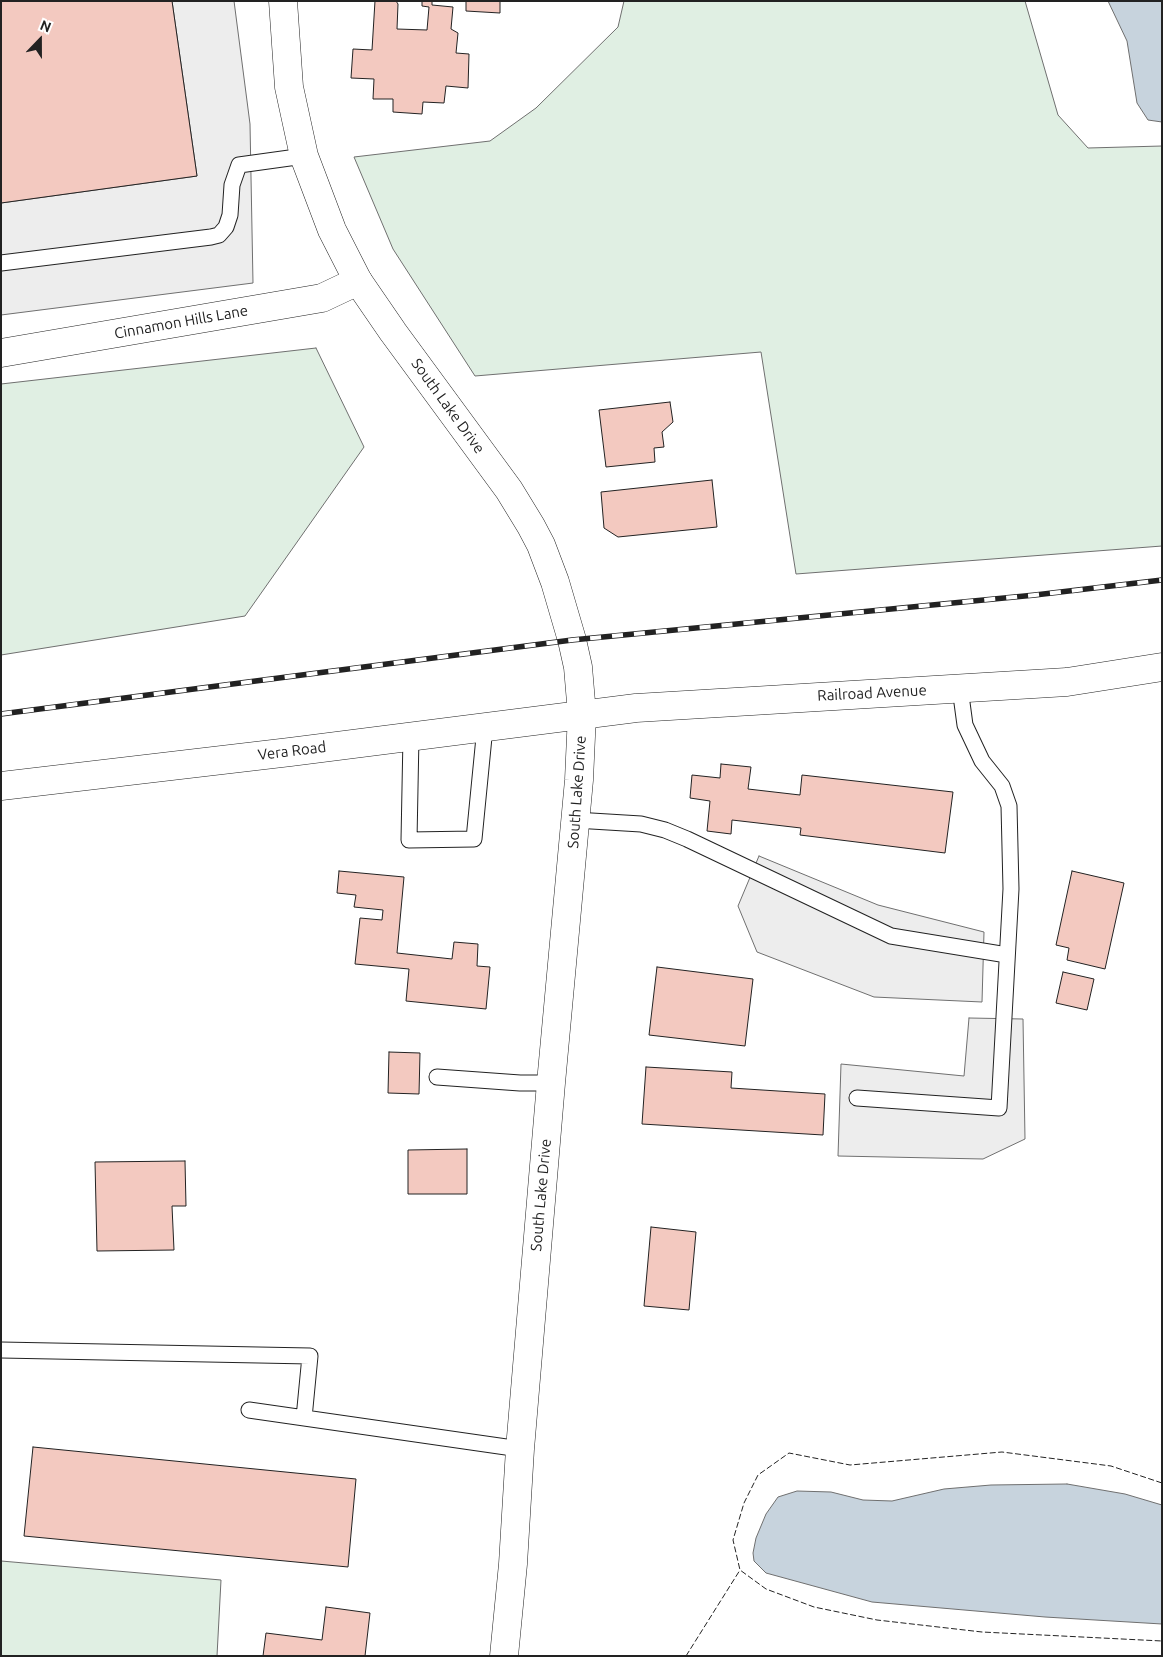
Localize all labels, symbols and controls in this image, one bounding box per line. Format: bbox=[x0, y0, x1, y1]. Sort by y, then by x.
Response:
north arrow bbox=[15, 15, 65, 65]
text: N bbox=[38, 17, 53, 35]
street label: Cinnamon Hills Lane bbox=[113, 301, 249, 343]
street label: South Lake Drive bbox=[408, 355, 488, 457]
street label: Railroad Avenue bbox=[817, 681, 927, 705]
street label: South Lake Drive bbox=[564, 735, 590, 849]
street label: Vera Road bbox=[257, 738, 327, 764]
street label: South Lake Drive bbox=[527, 1138, 555, 1252]

